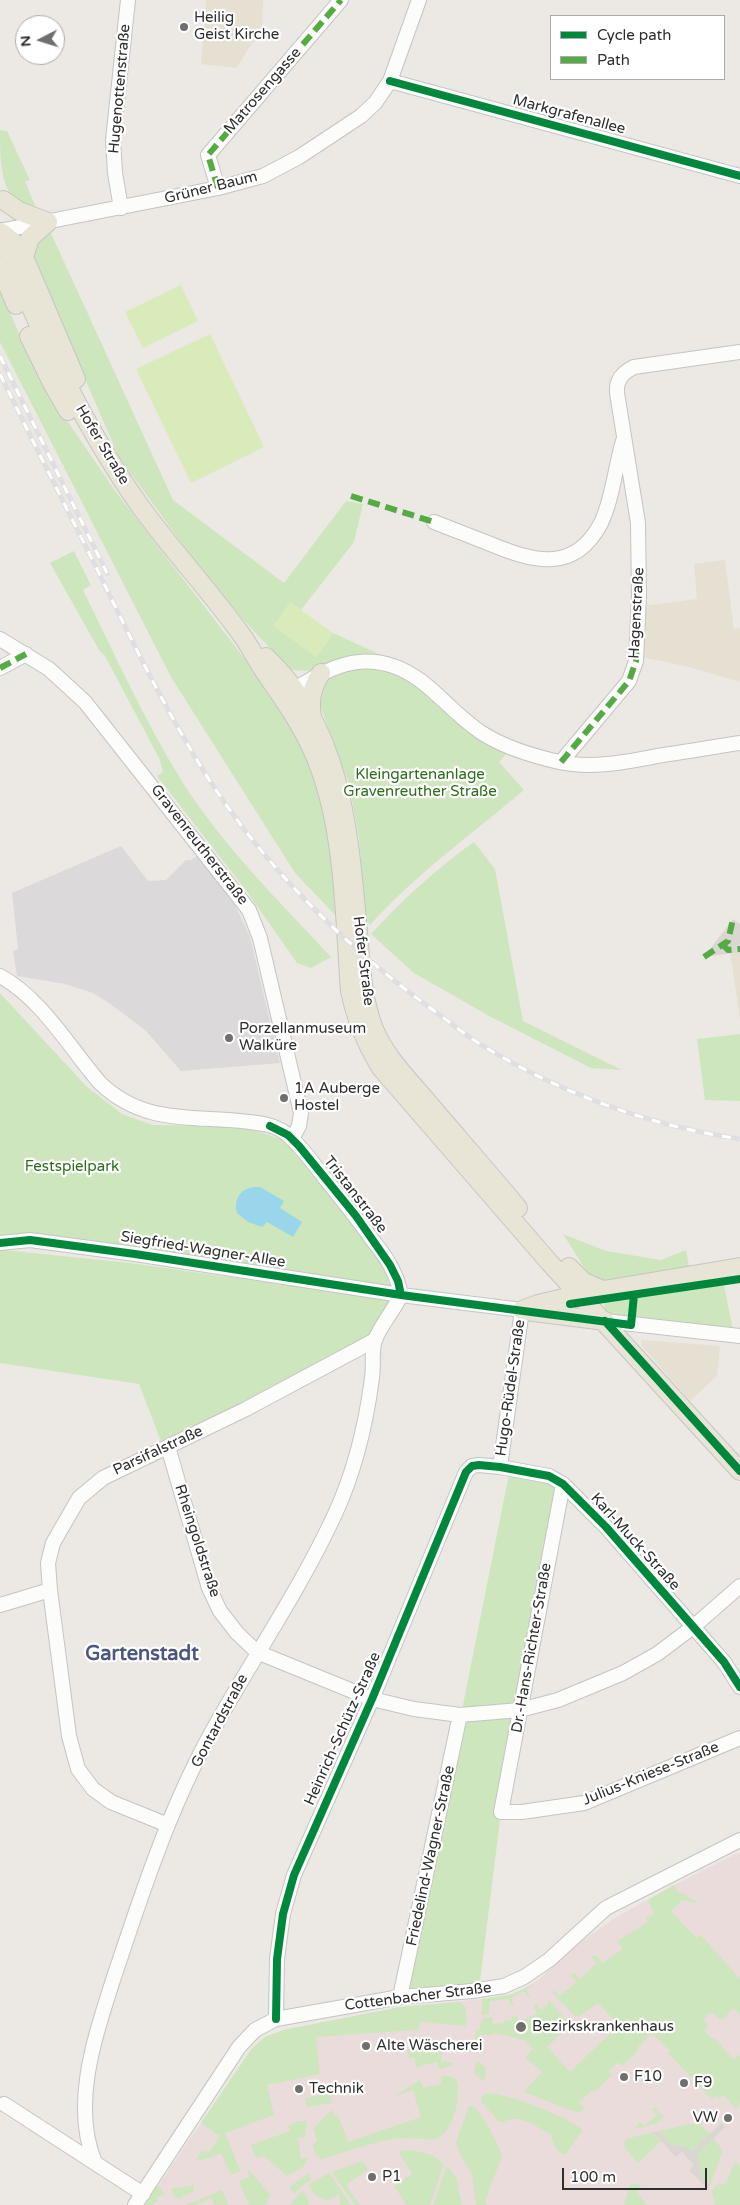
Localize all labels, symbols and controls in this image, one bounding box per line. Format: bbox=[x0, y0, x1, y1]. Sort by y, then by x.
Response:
place label: Heilig Geist Kirche bbox=[194, 9, 279, 44]
north arrow bbox=[15, 15, 65, 65]
legend bbox=[550, 15, 725, 80]
marker: Heilig Geist Kirche bbox=[178, 21, 190, 33]
street label: Hugenottenstraße bbox=[105, 23, 135, 155]
text: Cycle path bbox=[597, 26, 671, 44]
text: N bbox=[17, 35, 35, 48]
street label: Matrosengasse bbox=[221, 44, 305, 138]
text: Path bbox=[597, 51, 630, 69]
street label: Markgrafenallee bbox=[511, 91, 627, 139]
street label: Grüner Baum bbox=[163, 168, 259, 208]
street label: Hofer Straße bbox=[71, 402, 133, 488]
street label: Hagenstraße bbox=[626, 567, 648, 659]
park label: Kleingartenanlage Gravenreuther Straße bbox=[343, 766, 497, 801]
street label: Gravenreutherstraße bbox=[146, 781, 252, 909]
street label: Hofer Straße bbox=[349, 915, 377, 1007]
place label: Porzellanmuseum Walküre bbox=[239, 1020, 366, 1055]
marker: Porzellanmuseum Walküre bbox=[223, 1032, 235, 1044]
place label: 1A Auberge Hostel bbox=[294, 1080, 380, 1115]
marker: 1A Auberge Hostel bbox=[278, 1092, 290, 1104]
street label: Tristanstraße bbox=[319, 1153, 391, 1237]
park label: Festspielpark bbox=[25, 1158, 119, 1176]
street label: Siegfried-Wagner-Allee bbox=[119, 1228, 287, 1272]
street label: Hugo-Rüdel-Straße bbox=[492, 1319, 530, 1457]
street label: Parsifalstraße bbox=[110, 1422, 206, 1480]
street label: Rheingoldstraße bbox=[170, 1482, 224, 1600]
street label: Karl-Muck-Straße bbox=[586, 1490, 684, 1594]
street label: Dr.-Hans-Richter-Straße bbox=[508, 1562, 556, 1734]
district label: Gartenstadt bbox=[85, 1643, 199, 1667]
street label: Heinrich-Schütz-Straße bbox=[301, 1650, 385, 1808]
street label: Gontardstraße bbox=[188, 1671, 252, 1771]
street label: Julius-Kniese-Straße bbox=[580, 1738, 722, 1810]
street label: Friedelind-Wagner-Straße bbox=[403, 1764, 459, 1948]
street label: Cottenbacher Straße bbox=[344, 1979, 492, 2015]
place label: Bezirkskrankenhaus bbox=[532, 2018, 674, 2036]
marker: Bezirkskrankenhaus bbox=[514, 2020, 528, 2034]
place label: Alte Wäscherei bbox=[376, 2037, 482, 2055]
marker: Alte Wäscherei bbox=[360, 2040, 372, 2052]
place label: F10 bbox=[634, 2068, 662, 2086]
marker: F10 bbox=[618, 2071, 630, 2083]
place label: F9 bbox=[694, 2074, 713, 2092]
marker: F9 bbox=[678, 2077, 690, 2089]
place label: Technik bbox=[309, 2080, 364, 2098]
marker: Technik bbox=[293, 2083, 305, 2095]
place label: VW bbox=[692, 2109, 718, 2127]
marker: VW bbox=[722, 2112, 734, 2124]
scale bar bbox=[565, 2158, 710, 2190]
place label: P1 bbox=[382, 2168, 401, 2186]
text: 100 m bbox=[570, 2168, 616, 2186]
marker: P1 bbox=[366, 2171, 378, 2183]

